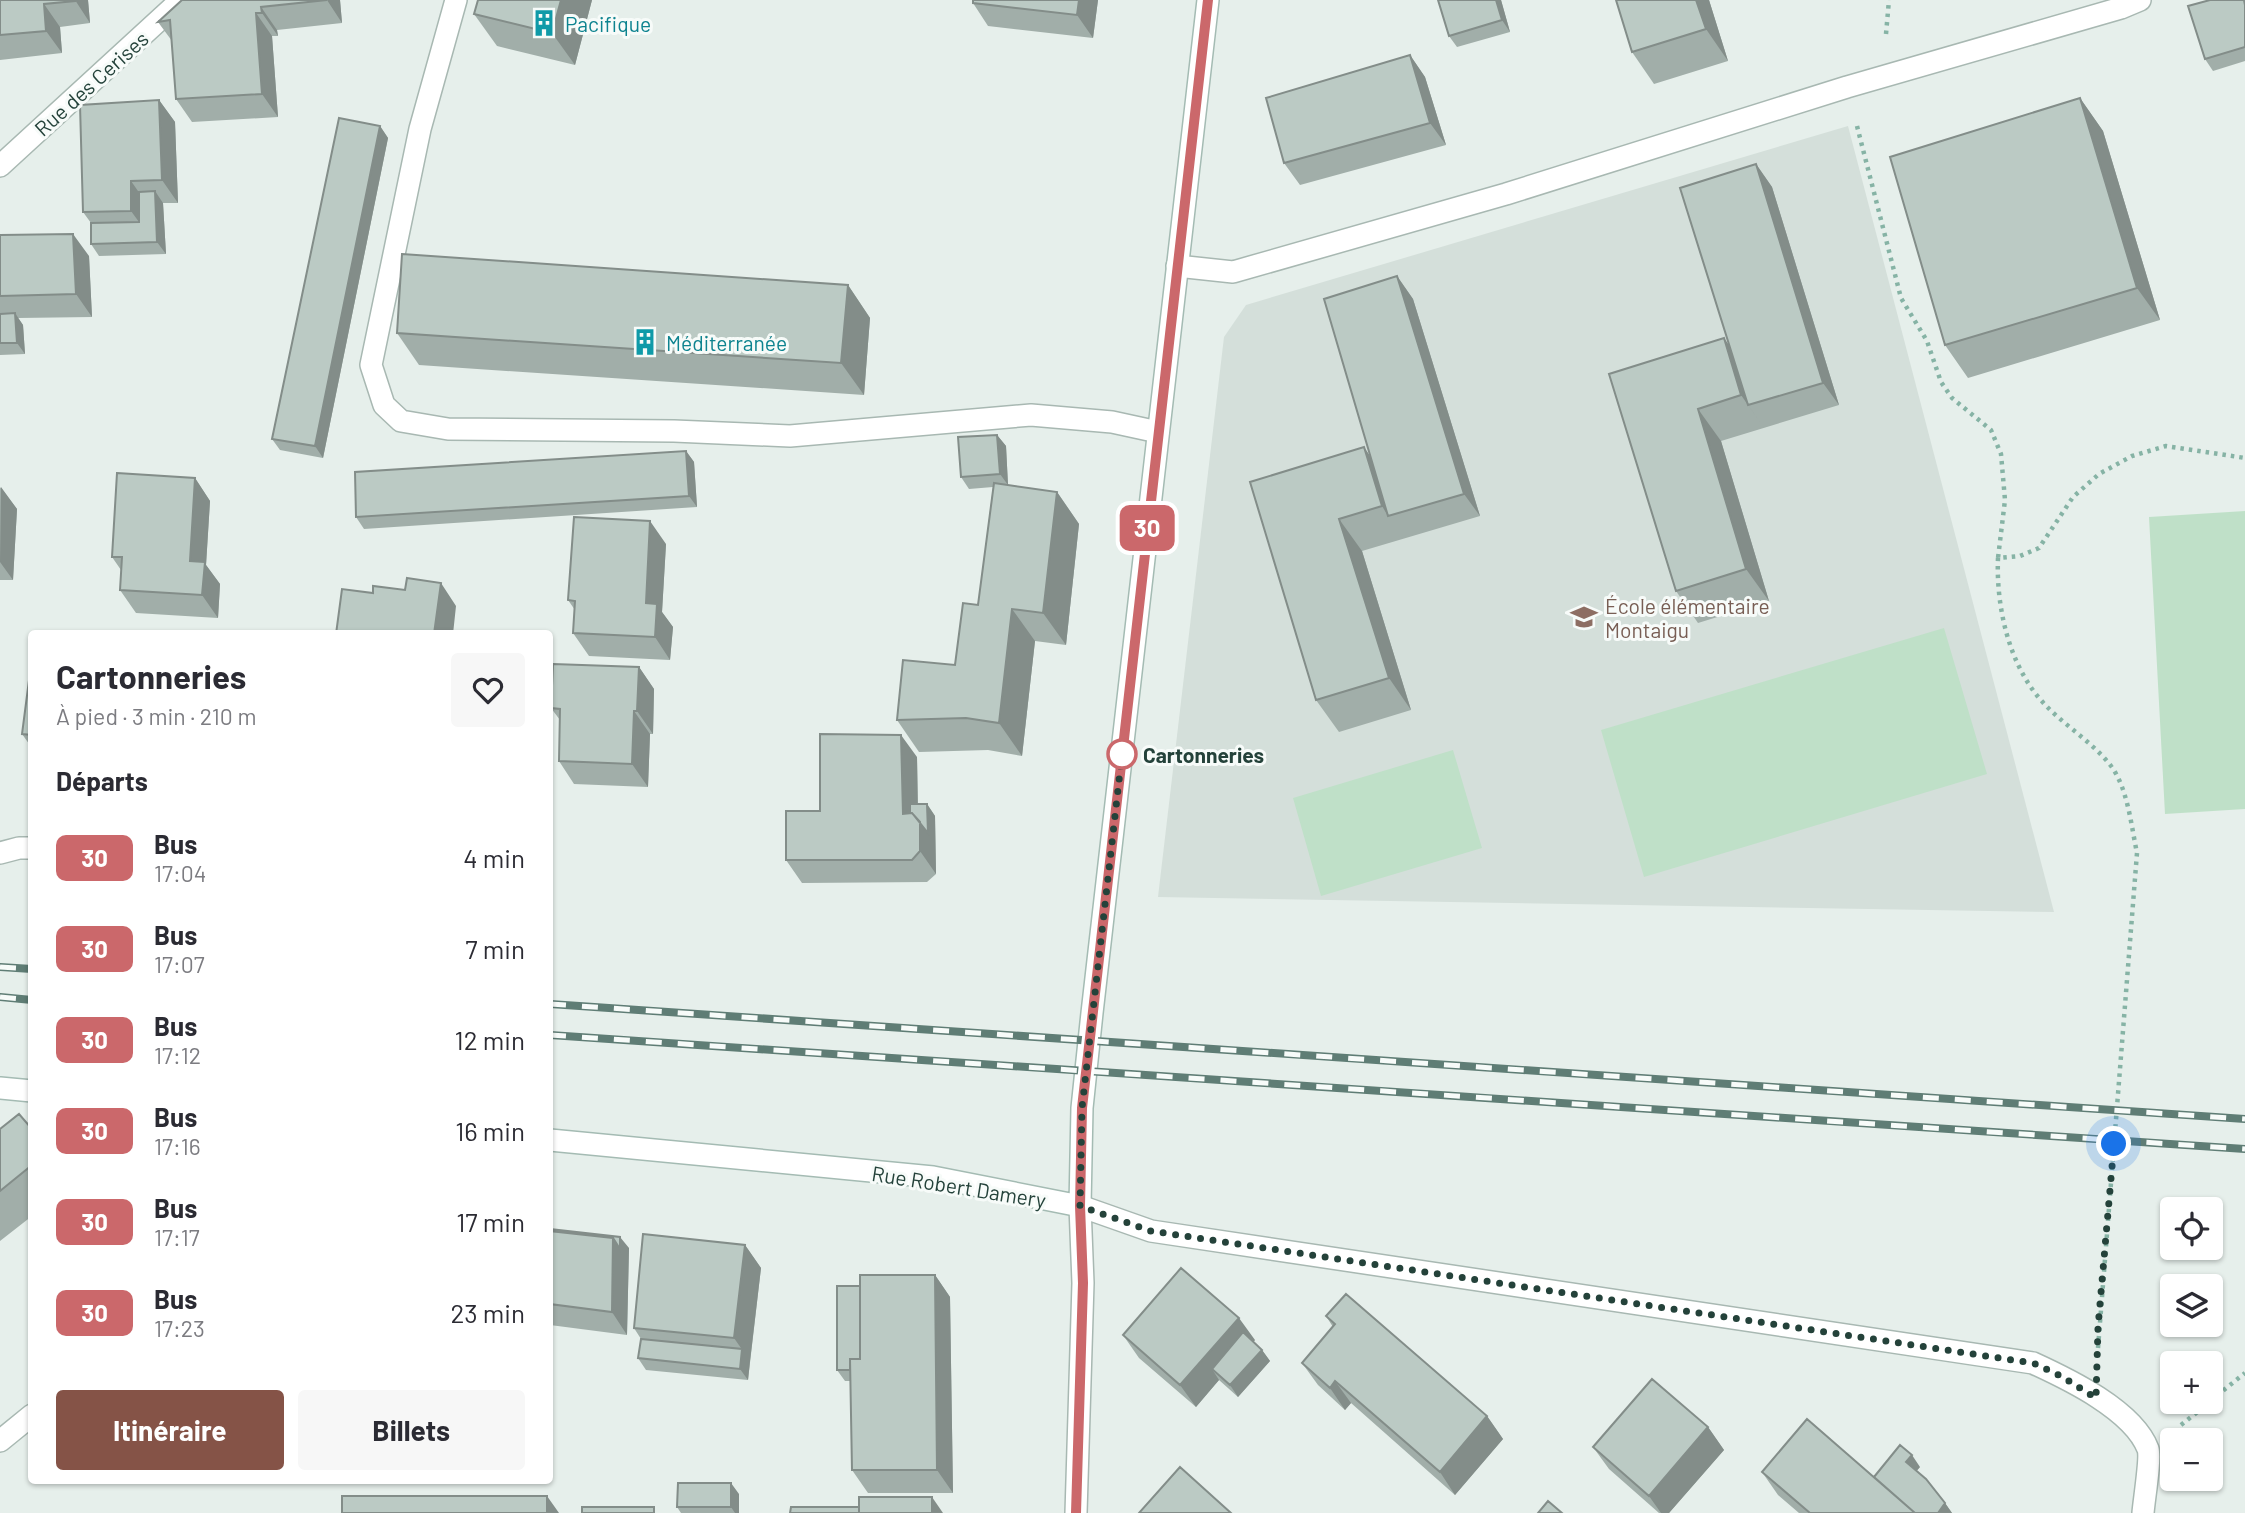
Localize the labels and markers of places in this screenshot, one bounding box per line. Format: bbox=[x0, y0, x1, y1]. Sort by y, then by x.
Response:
building icon: Pacifique bbox=[529, 8, 559, 38]
place label: Pacifique bbox=[565, 11, 651, 36]
building icon: Méditerranée bbox=[630, 327, 660, 357]
place label: Méditerranée bbox=[666, 330, 787, 355]
place label: École élémentaire Montaigu bbox=[1605, 593, 1770, 642]
school or university icon: École élémentaire Montaigu bbox=[1569, 602, 1599, 632]
marker: Cartonneries bbox=[1107, 739, 1137, 769]
place label: Cartonneries bbox=[1143, 742, 1264, 767]

